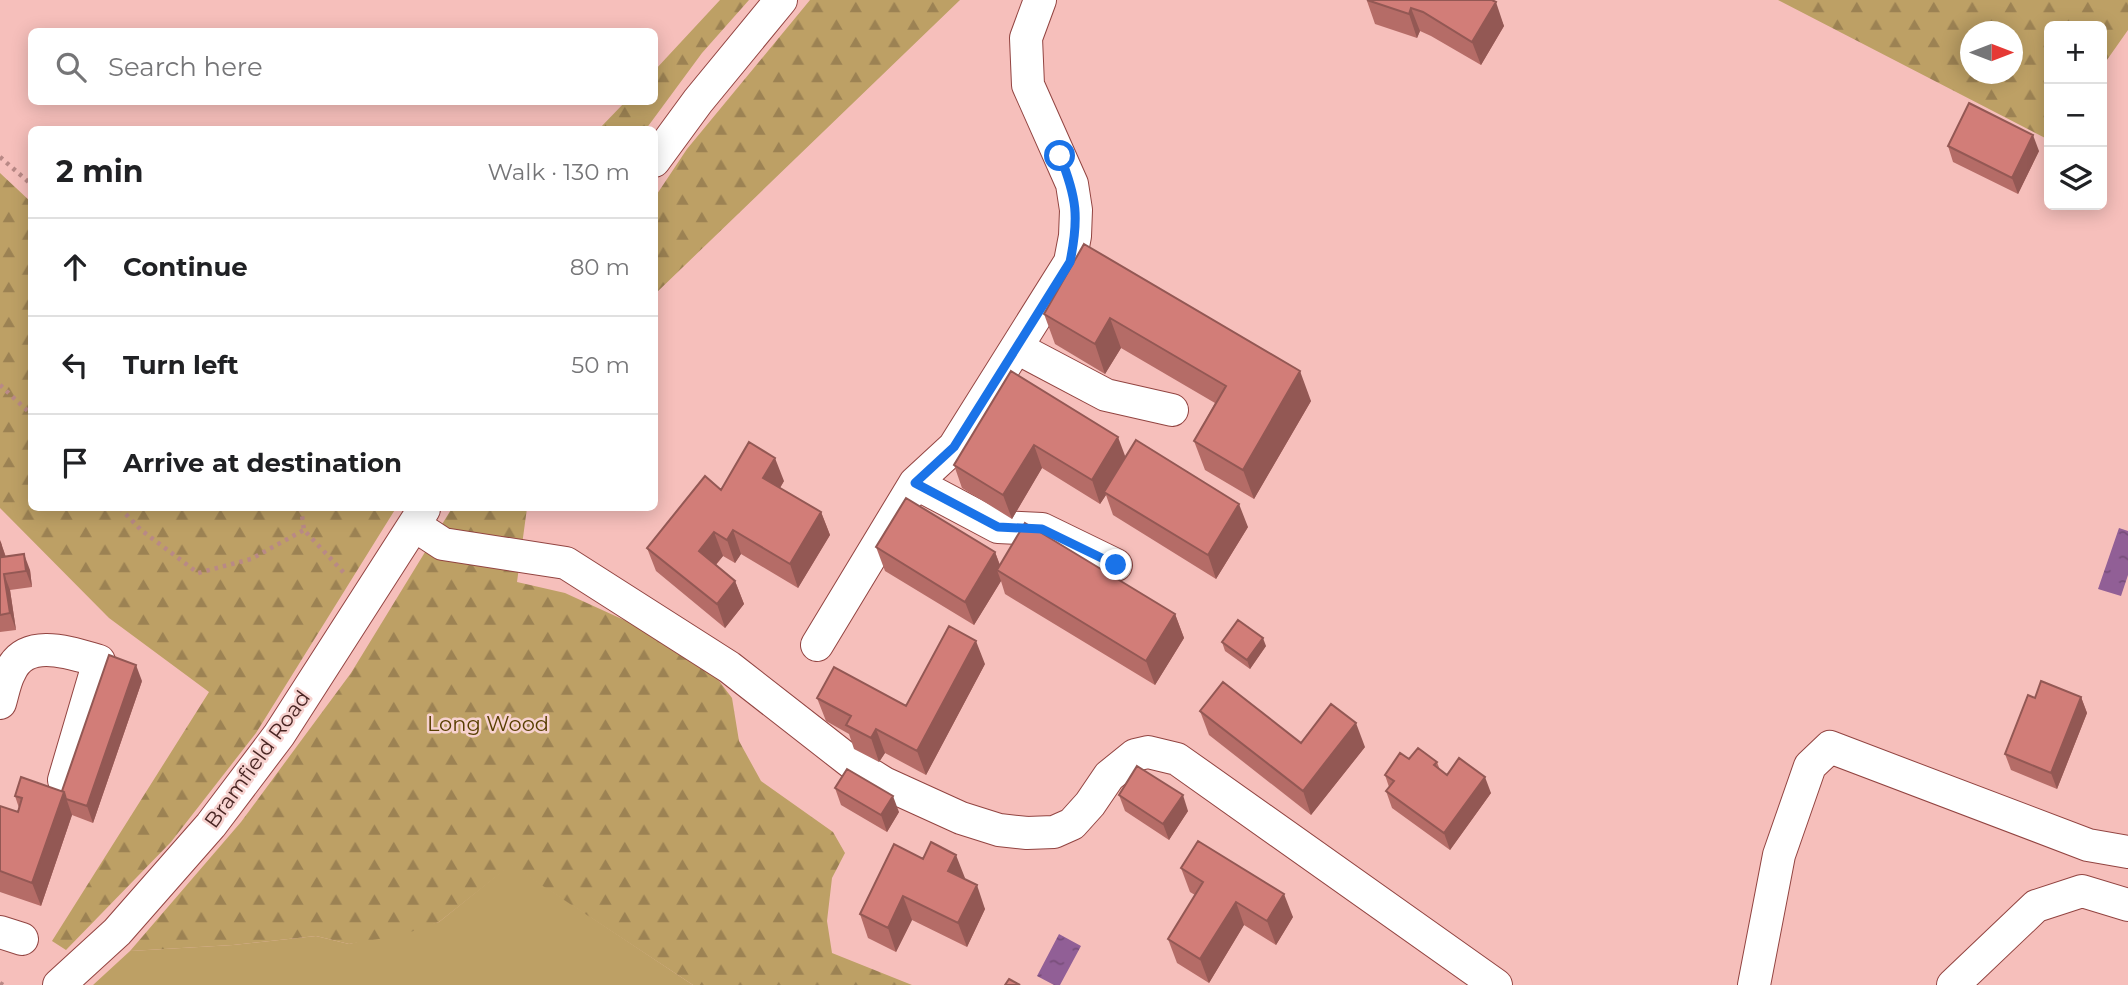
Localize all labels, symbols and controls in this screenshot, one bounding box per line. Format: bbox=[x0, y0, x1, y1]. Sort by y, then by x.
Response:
north arrow bbox=[1960, 21, 2023, 84]
map controls bbox=[2044, 21, 2107, 210]
button: + bbox=[2044, 21, 2107, 84]
search box bbox=[28, 28, 658, 105]
icon: search bbox=[52, 48, 90, 86]
text: Search here bbox=[108, 51, 263, 83]
button: − bbox=[2044, 84, 2107, 147]
route start bbox=[1044, 140, 1075, 171]
button: layers bbox=[2044, 147, 2107, 210]
text: 2 min bbox=[56, 153, 143, 190]
text: Walk · 130 m bbox=[487, 158, 630, 186]
icon: ahead bbox=[56, 248, 94, 286]
text: Continue bbox=[123, 251, 248, 283]
text: 80 m bbox=[570, 253, 630, 281]
icon: left bbox=[56, 346, 94, 384]
text: Turn left bbox=[123, 349, 239, 381]
text: 50 m bbox=[571, 351, 630, 379]
icon: arrive bbox=[56, 444, 94, 482]
text: Arrive at destination bbox=[123, 447, 402, 479]
route end bbox=[1100, 549, 1131, 580]
street label: Bramfield Road bbox=[199, 685, 315, 833]
park label: Long Wood bbox=[427, 711, 549, 736]

